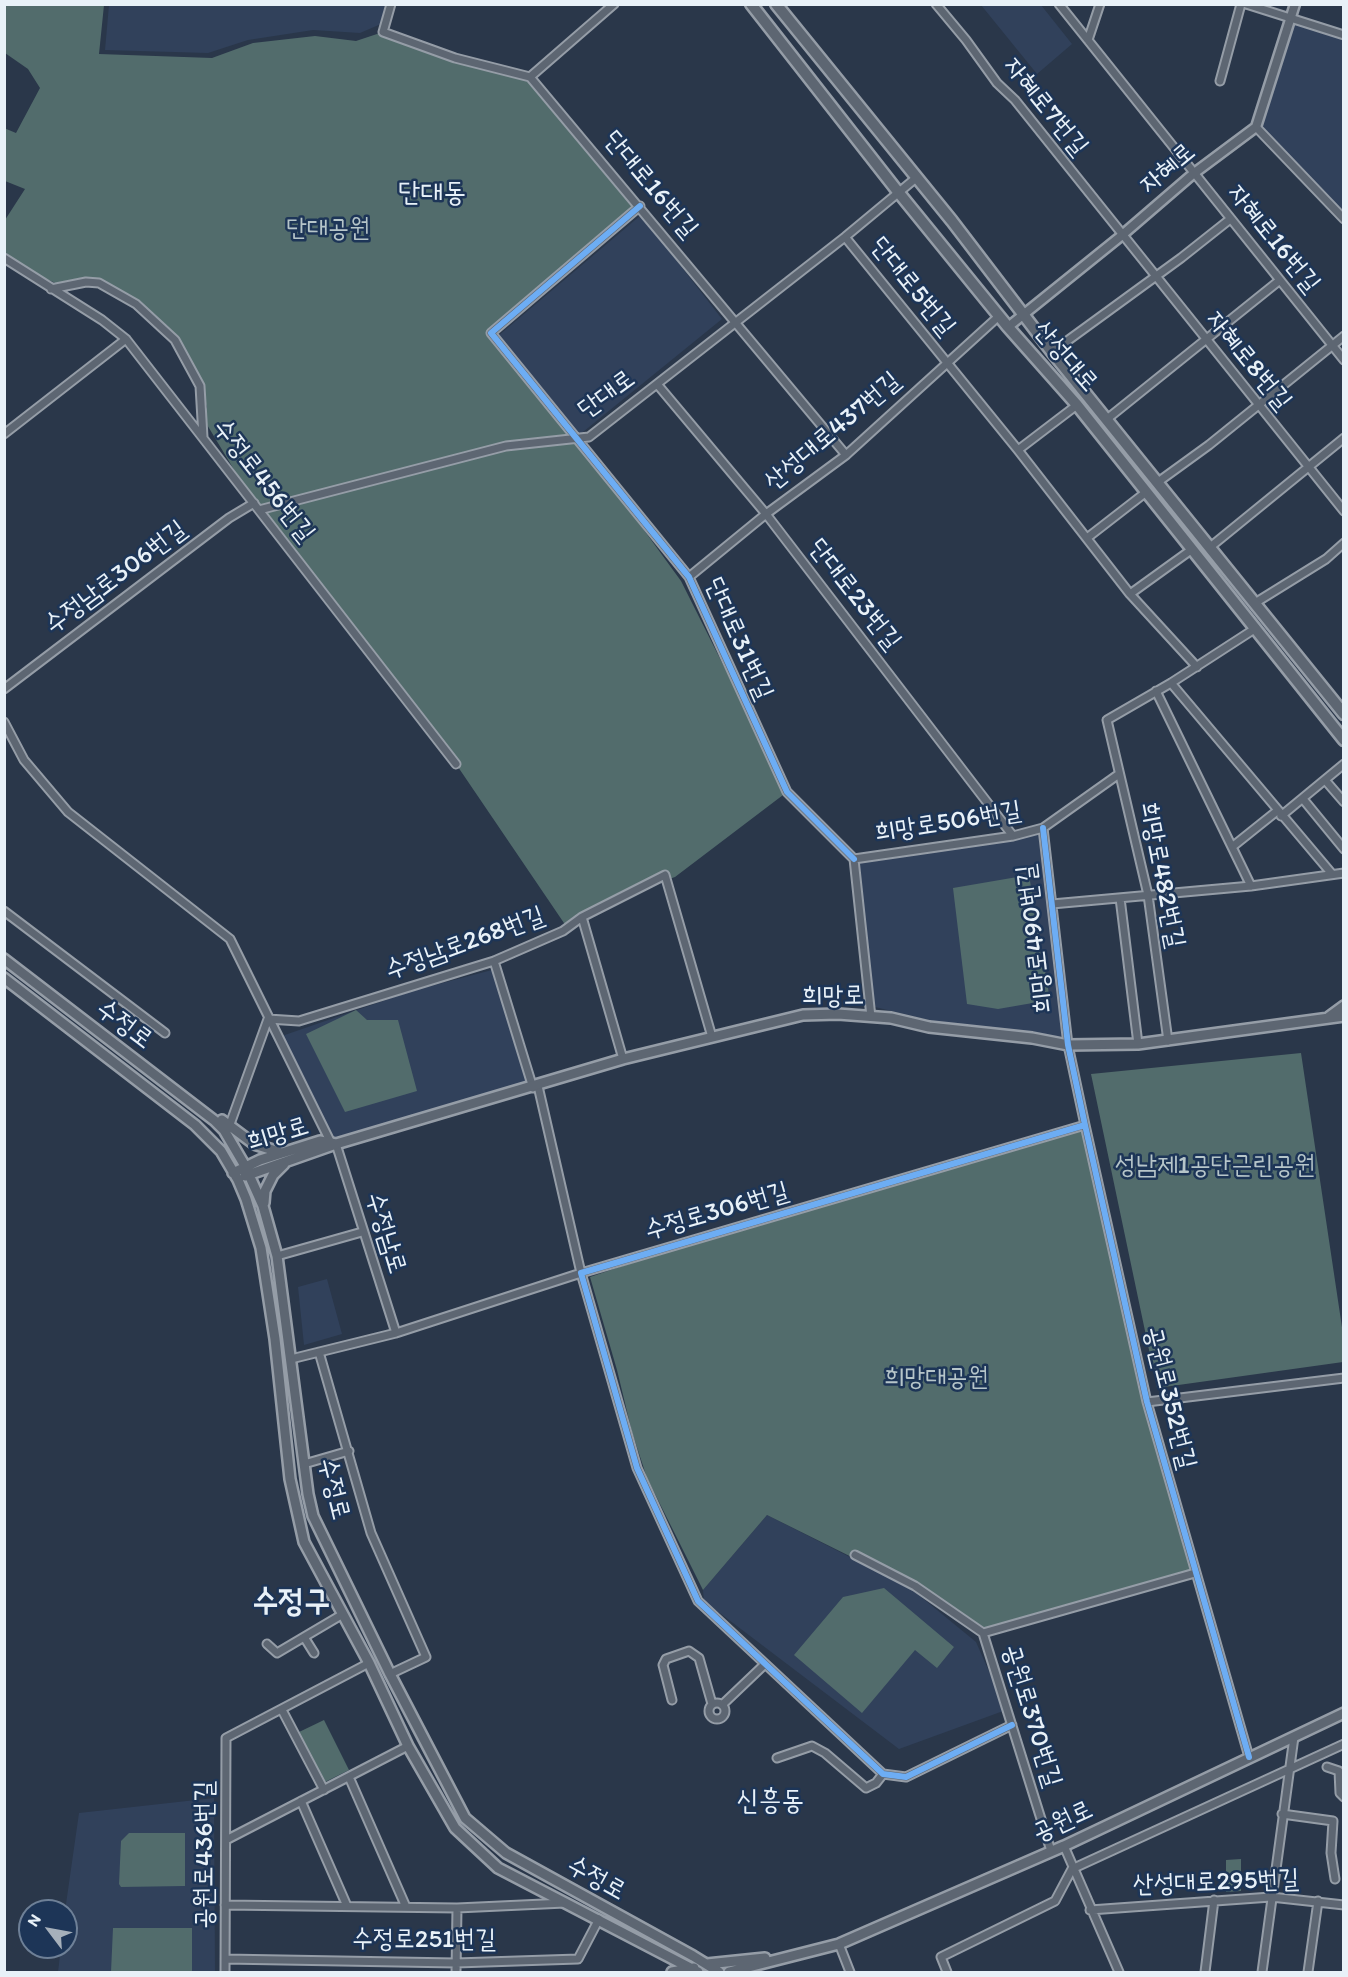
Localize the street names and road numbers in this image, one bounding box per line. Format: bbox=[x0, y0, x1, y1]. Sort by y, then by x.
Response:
street label: 자혜로7번길 bbox=[996, 52, 1094, 162]
street label: 단대로16번길 bbox=[596, 125, 704, 245]
street label: 자혜로 bbox=[1134, 137, 1202, 201]
street label: 자혜로16번길 bbox=[1220, 179, 1326, 299]
street label: 단대로5번길 bbox=[863, 231, 961, 343]
street label: 자혜로8번길 bbox=[1198, 305, 1298, 417]
street label: 산성대로 bbox=[1026, 315, 1104, 399]
street label: 단대로 bbox=[572, 364, 642, 426]
street label: 산성대로437번길 bbox=[759, 366, 907, 498]
street label: 수정로456번길 bbox=[205, 413, 321, 549]
street label: 수정남로306번길 bbox=[39, 515, 193, 641]
street label: 단대로23번길 bbox=[801, 533, 907, 657]
street label: 단대로31번길 bbox=[697, 573, 779, 705]
street label: 희망로506번길 bbox=[872, 796, 1024, 850]
street label: 희망로482번길 bbox=[1132, 799, 1190, 951]
street label: 희망로490번길 bbox=[1011, 863, 1061, 1015]
street label: 수정남로268번길 bbox=[381, 901, 549, 987]
street label: 희망로 bbox=[801, 981, 865, 1013]
street label: 수정로 bbox=[90, 994, 158, 1056]
street label: 희망로 bbox=[243, 1111, 313, 1159]
street label: 수정로306번길 bbox=[641, 1177, 793, 1247]
street label: 수정남로 bbox=[358, 1188, 412, 1278]
street label: 공원로352번길 bbox=[1136, 1323, 1202, 1473]
street label: 수정로 bbox=[310, 1455, 356, 1523]
street label: 공원로370번길 bbox=[994, 1641, 1068, 1791]
street label: 공원로436번길 bbox=[189, 1781, 221, 1929]
street label: 공원로 bbox=[1028, 1795, 1098, 1849]
street label: 수정로 bbox=[561, 1850, 631, 1908]
street label: 산성대로295번길 bbox=[1132, 1865, 1300, 1901]
street label: 수정로251번길 bbox=[352, 1924, 496, 1956]

